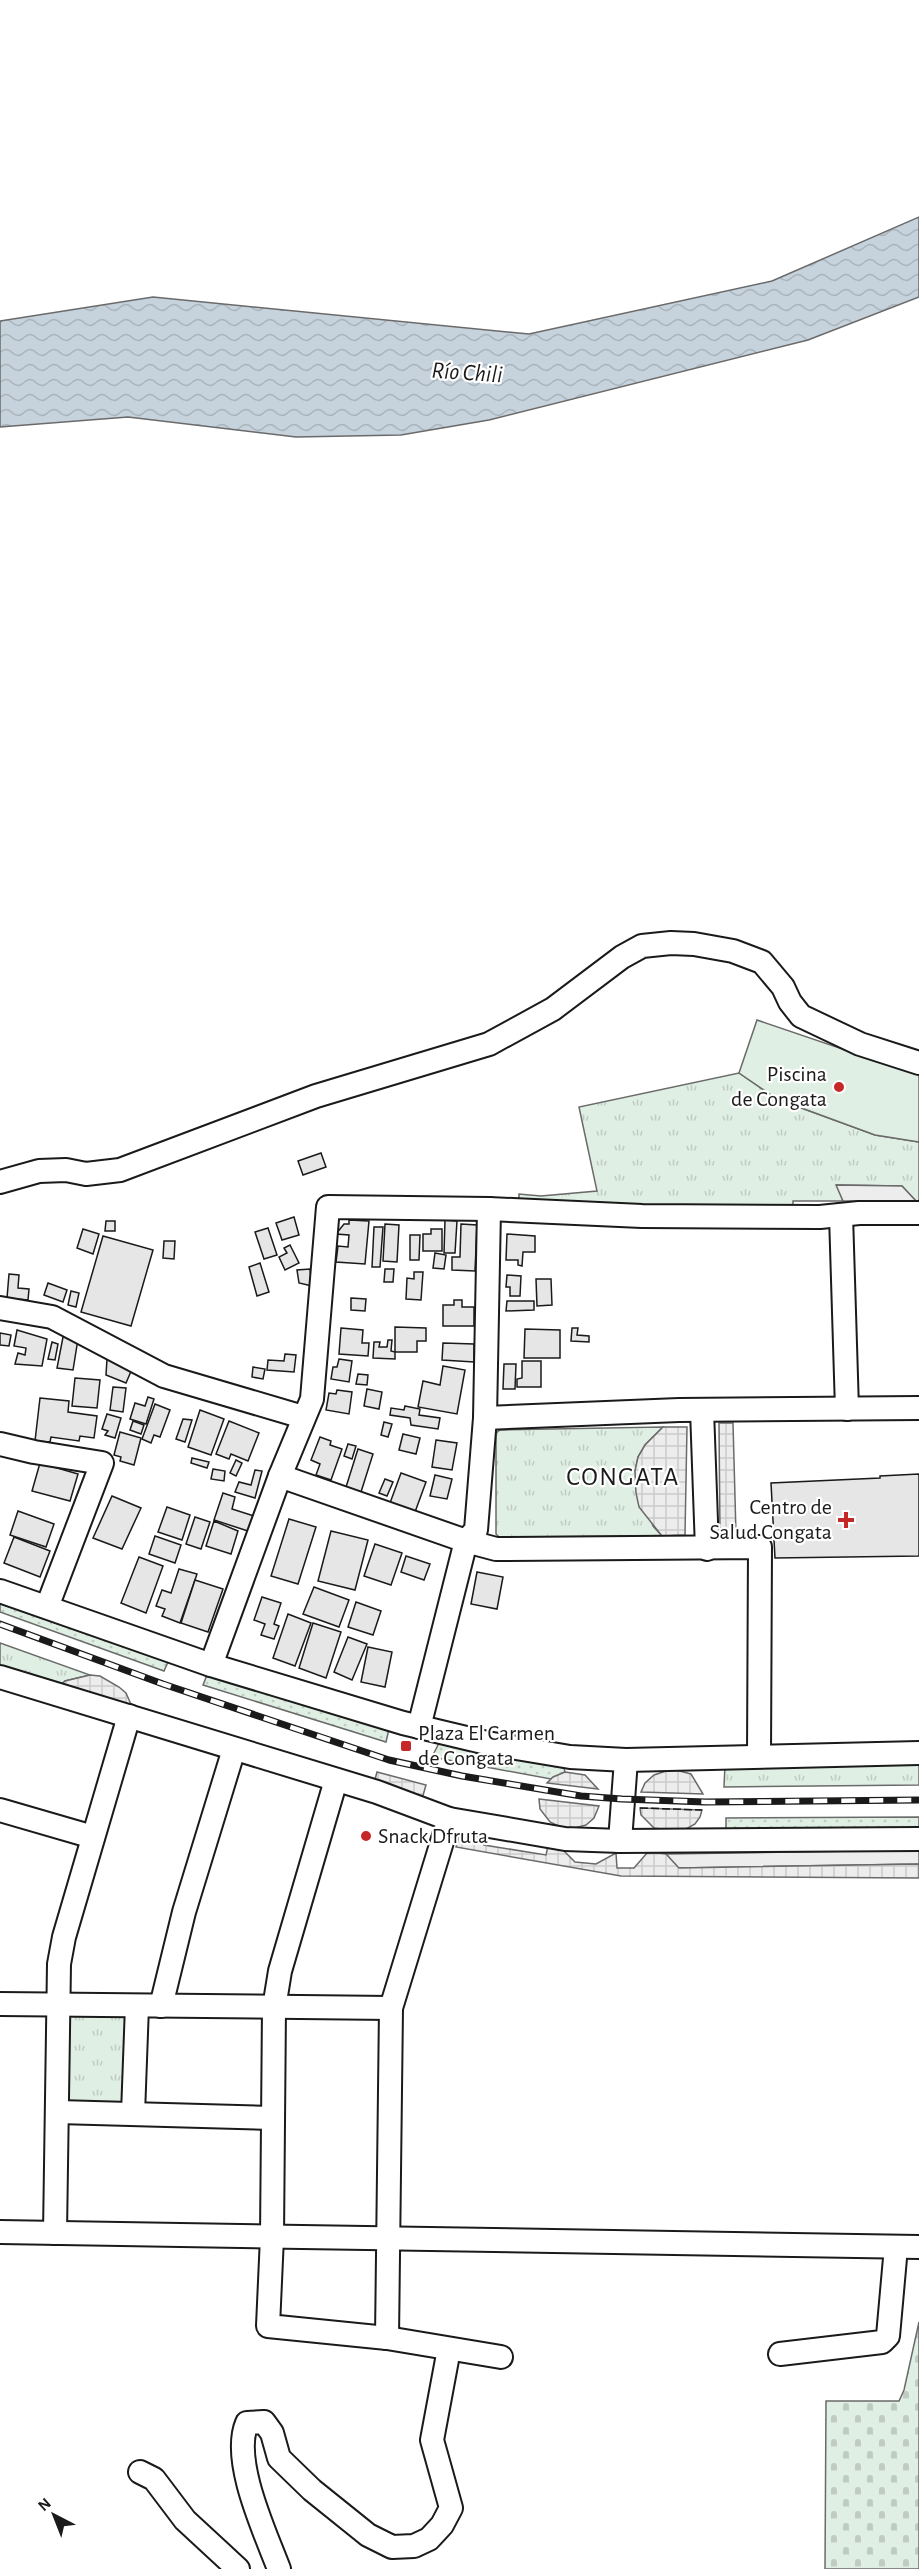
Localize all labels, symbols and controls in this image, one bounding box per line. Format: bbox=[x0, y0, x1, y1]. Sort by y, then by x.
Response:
water label: Río Chili bbox=[431, 359, 503, 387]
place label: Piscina de Congata bbox=[731, 1063, 827, 1110]
marker: Piscina de Congata bbox=[832, 1080, 846, 1094]
district label: CONGATA bbox=[566, 1464, 680, 1490]
place label: Centro de Salud Congata bbox=[710, 1496, 832, 1543]
marker: Centro de Salud Congata bbox=[837, 1511, 855, 1529]
place label: Plaza El Carmen de Congata bbox=[418, 1722, 555, 1769]
marker: Plaza El Carmen de Congata bbox=[399, 1739, 413, 1753]
place label: Snack Dfruta bbox=[378, 1825, 488, 1847]
marker: Snack Dfruta bbox=[359, 1829, 373, 1843]
north arrow bbox=[24, 2485, 84, 2545]
text: N bbox=[35, 2495, 54, 2514]

